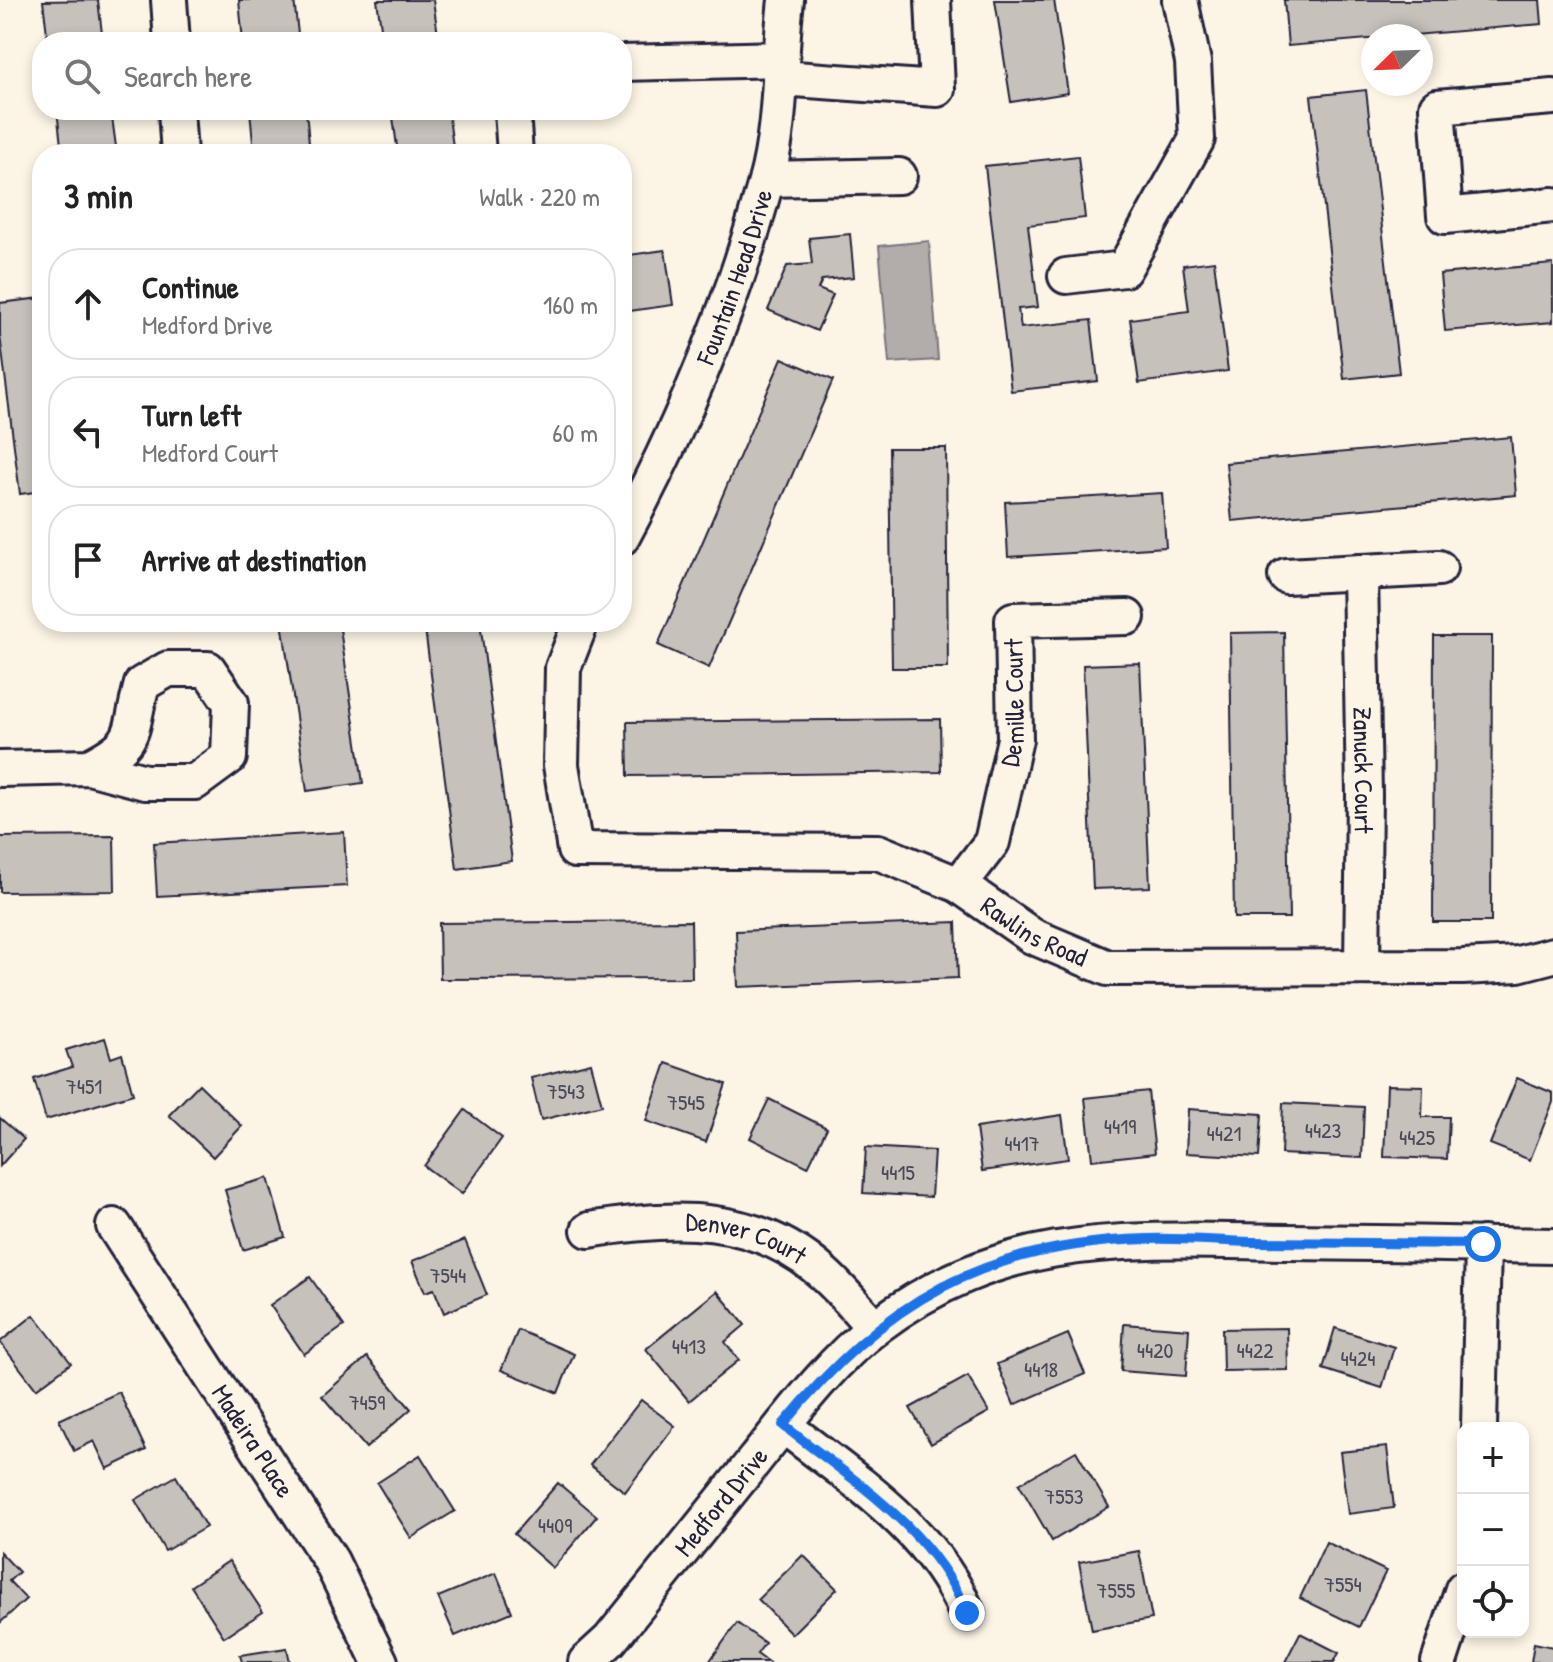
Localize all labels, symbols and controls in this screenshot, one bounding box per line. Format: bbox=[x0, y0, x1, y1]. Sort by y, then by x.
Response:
north arrow bbox=[1361, 24, 1433, 96]
search box bbox=[32, 32, 632, 120]
icon: search bbox=[60, 54, 104, 98]
text: Search here bbox=[124, 56, 252, 96]
text: 3 min bbox=[64, 173, 133, 219]
text: Walk · 220 m bbox=[479, 179, 600, 214]
street label: Fountain Head Drive bbox=[687, 185, 780, 370]
text: Continue bbox=[142, 267, 239, 307]
icon: ahead bbox=[66, 282, 110, 326]
text: 160 m bbox=[543, 287, 598, 322]
text: Medford Drive bbox=[142, 307, 273, 342]
text: Turn left bbox=[142, 395, 241, 435]
icon: left bbox=[66, 410, 110, 454]
text: 60 m bbox=[552, 415, 598, 450]
text: Medford Court bbox=[142, 435, 278, 470]
icon: arrive bbox=[66, 538, 110, 582]
text: Arrive at destination bbox=[142, 540, 367, 580]
street label: Demille Court bbox=[991, 637, 1032, 770]
street label: Zanuck Court bbox=[1345, 706, 1382, 834]
street label: Rawlins Road bbox=[974, 888, 1093, 974]
house number: 7451 bbox=[66, 1071, 102, 1101]
house number: 7543 bbox=[547, 1076, 585, 1106]
house number: 7545 bbox=[667, 1087, 705, 1117]
house number: 4419 bbox=[1104, 1111, 1136, 1141]
house number: 4423 bbox=[1305, 1115, 1341, 1145]
house number: 4421 bbox=[1207, 1118, 1241, 1148]
house number: 4425 bbox=[1399, 1122, 1435, 1152]
house number: 4417 bbox=[1004, 1128, 1040, 1158]
house number: 4415 bbox=[881, 1157, 915, 1187]
street label: Denver Court bbox=[685, 1203, 815, 1273]
route start bbox=[1465, 1226, 1501, 1262]
house number: 7544 bbox=[430, 1260, 466, 1290]
house number: 4413 bbox=[672, 1331, 706, 1361]
house number: 4420 bbox=[1137, 1335, 1173, 1365]
house number: 4422 bbox=[1236, 1335, 1274, 1365]
house number: 4424 bbox=[1340, 1343, 1376, 1373]
house number: 4418 bbox=[1024, 1354, 1058, 1384]
street label: Madeira Place bbox=[204, 1377, 303, 1504]
house number: 7459 bbox=[349, 1387, 385, 1417]
map controls bbox=[1457, 1422, 1529, 1638]
button: + bbox=[1457, 1422, 1529, 1494]
street label: Medford Drive bbox=[666, 1439, 776, 1563]
house number: 7553 bbox=[1044, 1481, 1084, 1511]
button: − bbox=[1457, 1494, 1529, 1566]
house number: 4409 bbox=[538, 1510, 572, 1540]
button: locate bbox=[1457, 1566, 1529, 1638]
house number: 7554 bbox=[1324, 1569, 1362, 1599]
house number: 7555 bbox=[1097, 1575, 1135, 1605]
route end bbox=[949, 1595, 985, 1631]

